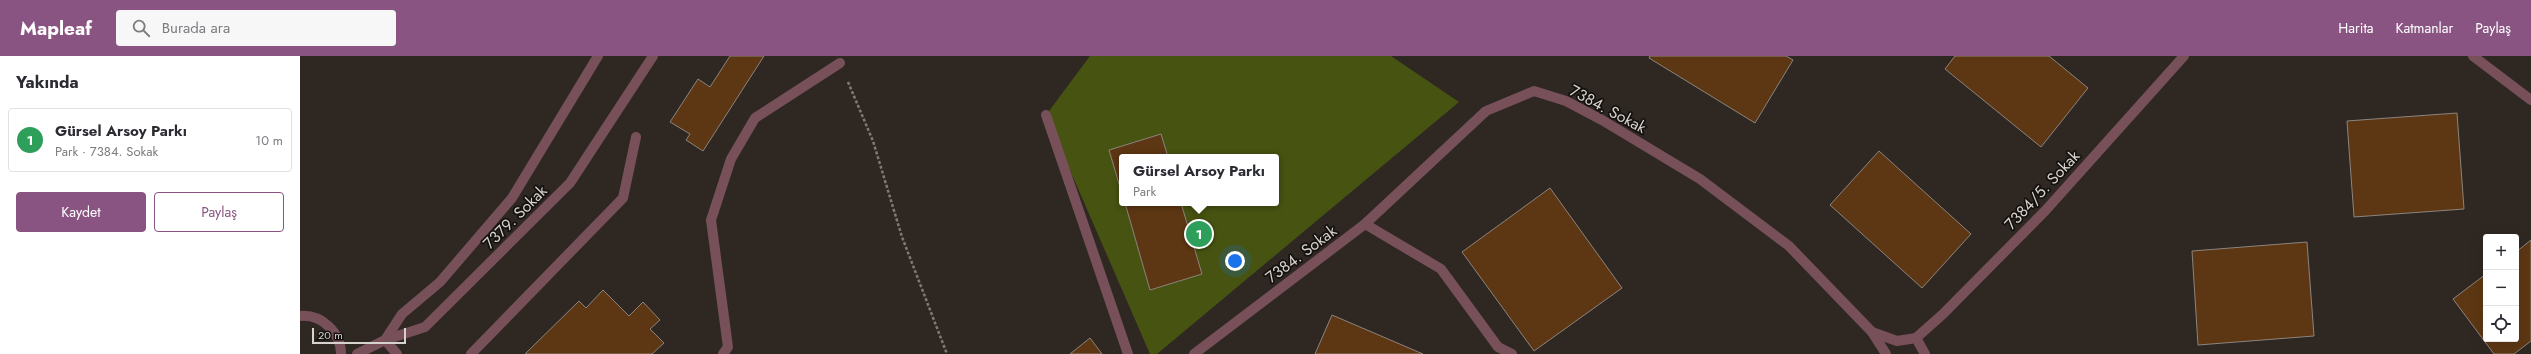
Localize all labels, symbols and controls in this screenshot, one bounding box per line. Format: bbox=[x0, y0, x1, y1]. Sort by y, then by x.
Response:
search box bbox=[116, 10, 396, 46]
text: Mapleaf bbox=[20, 15, 92, 42]
icon: search bbox=[130, 17, 152, 39]
text: Burada ara bbox=[162, 17, 230, 39]
text: Harita bbox=[2338, 18, 2374, 38]
text: Katmanlar bbox=[2396, 18, 2453, 38]
text: Paylaş bbox=[2475, 18, 2511, 38]
text: Yakında bbox=[16, 70, 79, 94]
street label: 7384. Sokak bbox=[1565, 79, 1651, 139]
text: Gürsel Arsoy Parkı bbox=[55, 120, 187, 142]
text: 1 bbox=[27, 131, 33, 150]
text: 10 m bbox=[255, 131, 283, 150]
text: Park · 7384. Sokak bbox=[55, 142, 158, 161]
street label: 7384/5. Sokak bbox=[1999, 144, 2086, 235]
popup bbox=[1119, 154, 1279, 206]
text: Gürsel Arsoy Parkı bbox=[1133, 160, 1265, 182]
street label: 7379. Sokak bbox=[478, 179, 553, 254]
text: Park bbox=[1133, 182, 1156, 201]
button: Kaydet bbox=[16, 192, 146, 232]
button: Paylaş bbox=[154, 192, 284, 232]
pin: 1 bbox=[1186, 219, 1212, 249]
street label: 7384. Sokak bbox=[1260, 219, 1342, 288]
map controls bbox=[2483, 234, 2519, 342]
button: + bbox=[2483, 234, 2519, 270]
your location bbox=[1225, 251, 1245, 271]
button: − bbox=[2483, 270, 2519, 306]
button: locate bbox=[2483, 306, 2519, 342]
scale bar bbox=[312, 326, 406, 345]
text: 20 m bbox=[318, 327, 343, 343]

